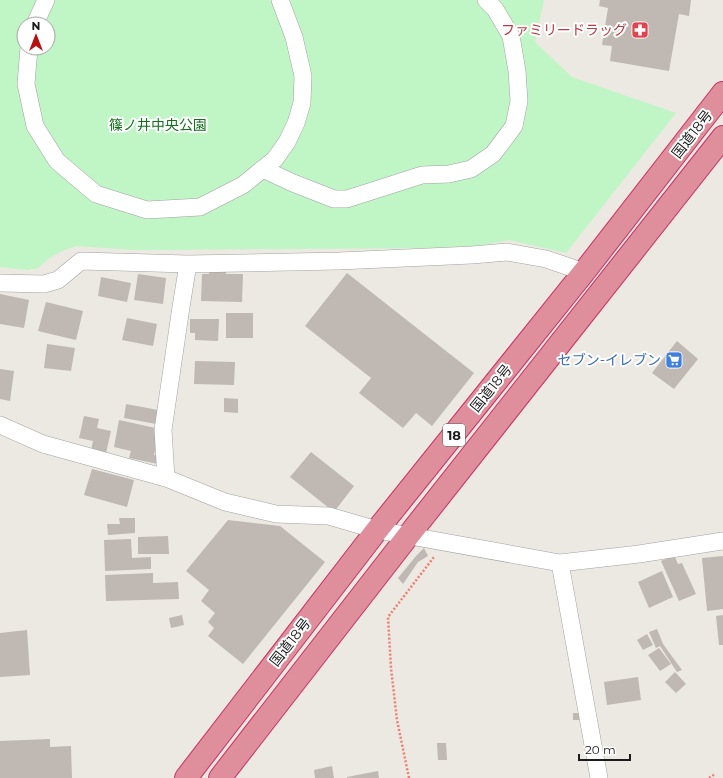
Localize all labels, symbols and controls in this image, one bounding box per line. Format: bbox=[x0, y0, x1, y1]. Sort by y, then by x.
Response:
north arrow bbox=[16, 16, 56, 56]
text: N bbox=[32, 19, 40, 33]
pharmacy icon: ファミリードラッグ bbox=[630, 20, 650, 40]
place label: ファミリードラッグ bbox=[501, 21, 627, 39]
street label: 国道18号 bbox=[668, 106, 716, 162]
park label: 篠ノ井中央公園 bbox=[109, 116, 207, 134]
supermarket icon: セブン-イレブン bbox=[664, 350, 684, 370]
place label: セブン-イレブン bbox=[558, 351, 661, 369]
street label: 国道18号 bbox=[466, 361, 516, 415]
road number: 18 bbox=[443, 424, 465, 446]
street label: 国道18号 bbox=[266, 614, 314, 670]
scale bar bbox=[579, 736, 630, 762]
text: 20 m bbox=[585, 742, 616, 757]

